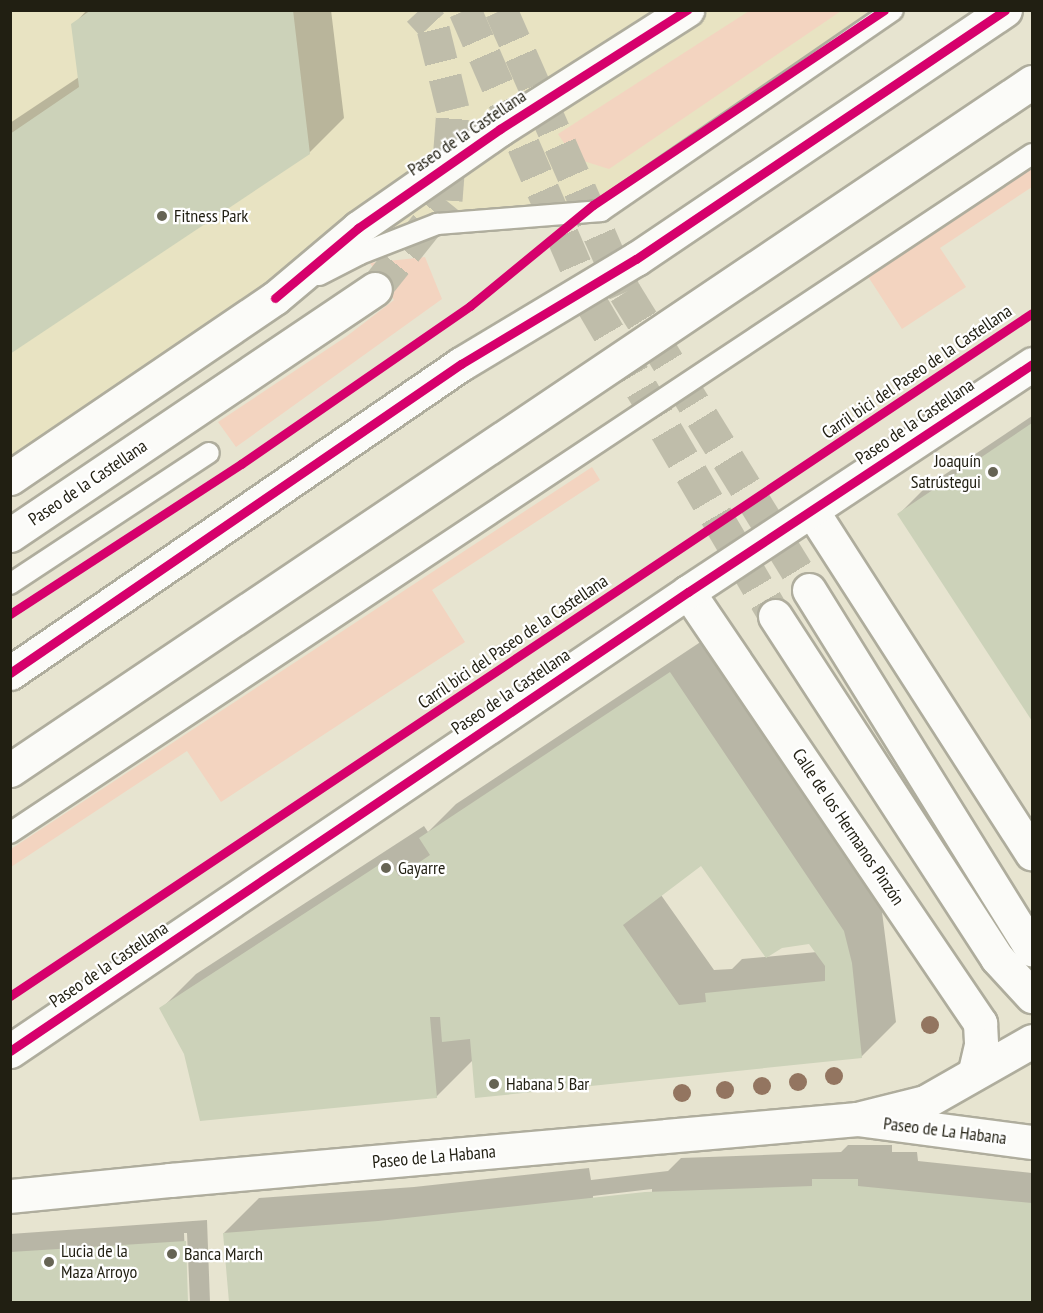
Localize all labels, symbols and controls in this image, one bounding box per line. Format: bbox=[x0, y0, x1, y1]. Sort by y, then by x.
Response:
street label: Paseo de la Castellana bbox=[404, 85, 530, 181]
place label: Fitness Park bbox=[174, 205, 248, 227]
marker: Fitness Park bbox=[155, 209, 169, 223]
street label: Carril bici del Paseo de la Castellana bbox=[818, 300, 1016, 444]
street label: Paseo de la Castellana bbox=[852, 374, 978, 470]
street label: Paseo de la Castellana bbox=[25, 435, 151, 531]
place label: Joaquín Satrústegui bbox=[911, 451, 981, 494]
marker: Joaquín Satrústegui bbox=[986, 465, 1000, 479]
street label: Carril bici del Paseo de la Castellana bbox=[414, 570, 612, 714]
street label: Paseo de la Castellana bbox=[448, 644, 574, 740]
street label: Calle de los Hermanos Pinzón bbox=[788, 745, 908, 909]
place label: Gayarre bbox=[398, 857, 445, 879]
marker: Gayarre bbox=[379, 861, 393, 875]
street label: Paseo de la Castellana bbox=[46, 917, 172, 1013]
place label: Habana 5 Bar bbox=[506, 1073, 589, 1095]
marker: Habana 5 Bar bbox=[487, 1077, 501, 1091]
street label: Paseo de La Habana bbox=[882, 1113, 1008, 1149]
street label: Paseo de La Habana bbox=[371, 1141, 497, 1173]
place label: Lucia de la Maza Arroyo bbox=[61, 1241, 138, 1284]
place label: Banca March bbox=[184, 1243, 263, 1265]
marker: Banca March bbox=[165, 1247, 179, 1261]
marker: Lucia de la Maza Arroyo bbox=[42, 1255, 56, 1269]

